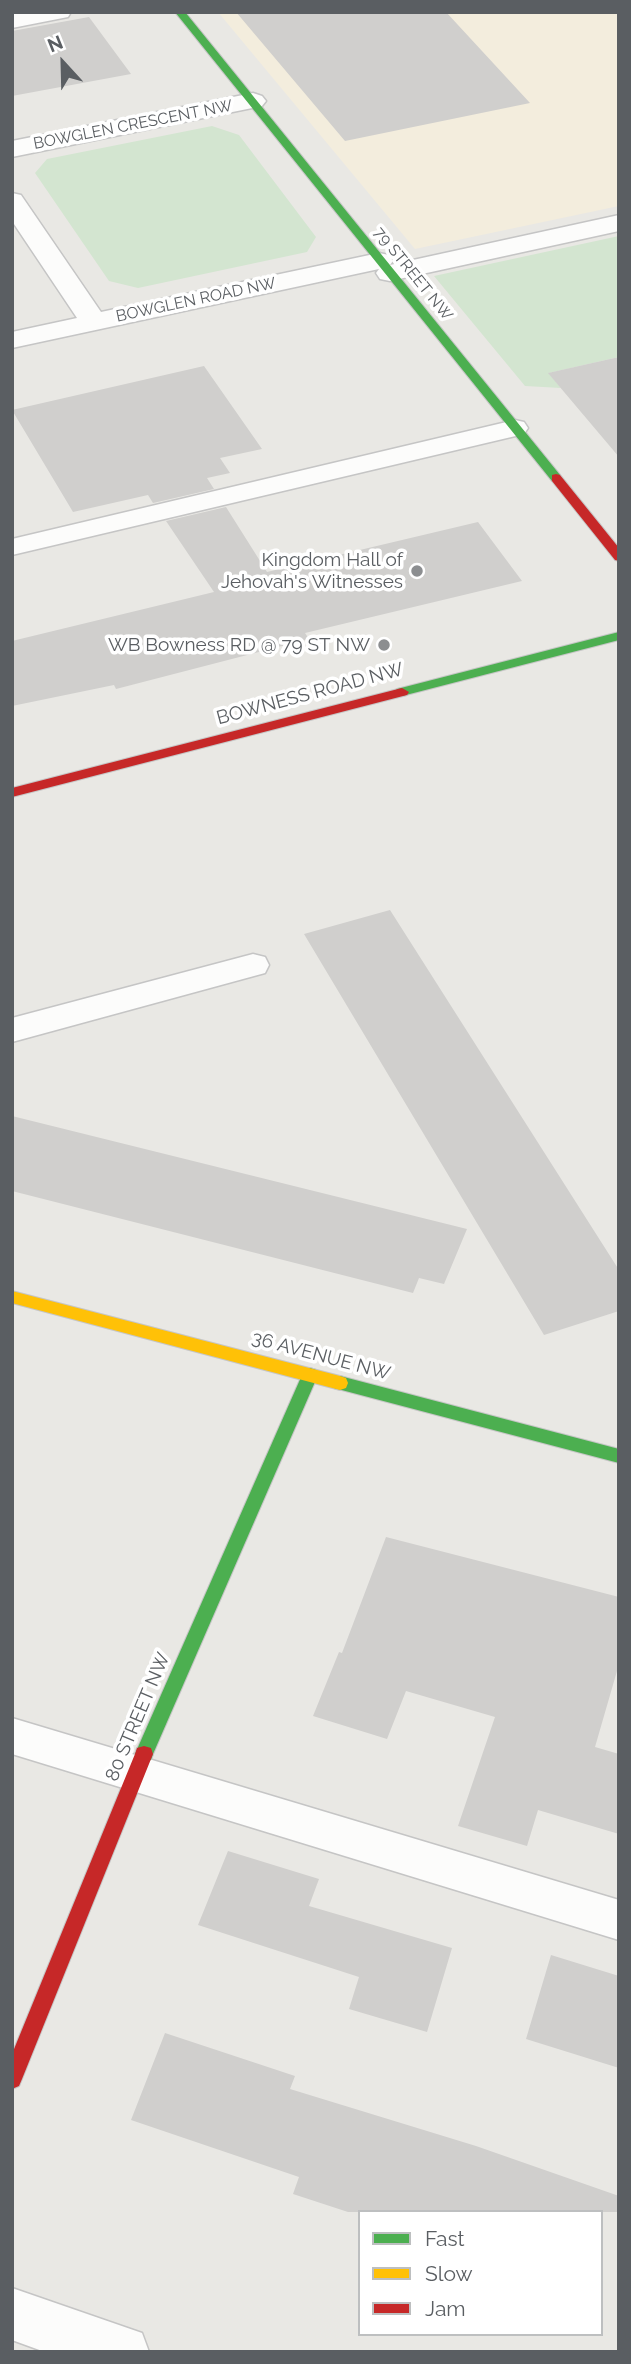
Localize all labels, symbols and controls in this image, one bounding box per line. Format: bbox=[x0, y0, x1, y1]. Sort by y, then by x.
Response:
north arrow bbox=[28, 28, 98, 98]
text: N bbox=[44, 31, 66, 56]
street label: BOWGLEN CRESCENT NW bbox=[32, 96, 234, 154]
street label: 79 STREET NW bbox=[370, 224, 456, 324]
street label: BOWGLEN ROAD NW bbox=[114, 274, 278, 326]
place label: Kingdom Hall of Jehovah's Witnesses bbox=[221, 549, 403, 593]
marker: Kingdom Hall of Jehovah's Witnesses bbox=[409, 563, 425, 579]
place label: WB Bowness RD @ 79 ST NW bbox=[108, 634, 370, 656]
marker: WB Bowness RD @ 79 ST NW bbox=[376, 637, 392, 653]
street label: BOWNESS ROAD NW bbox=[214, 658, 406, 730]
street label: 36 AVENUE NW bbox=[249, 1327, 393, 1385]
street label: 80 STREET NW bbox=[101, 1649, 175, 1785]
legend bbox=[358, 2210, 603, 2336]
text: Fast bbox=[425, 2226, 465, 2251]
text: Slow bbox=[425, 2261, 473, 2286]
text: Jam bbox=[425, 2296, 466, 2321]

